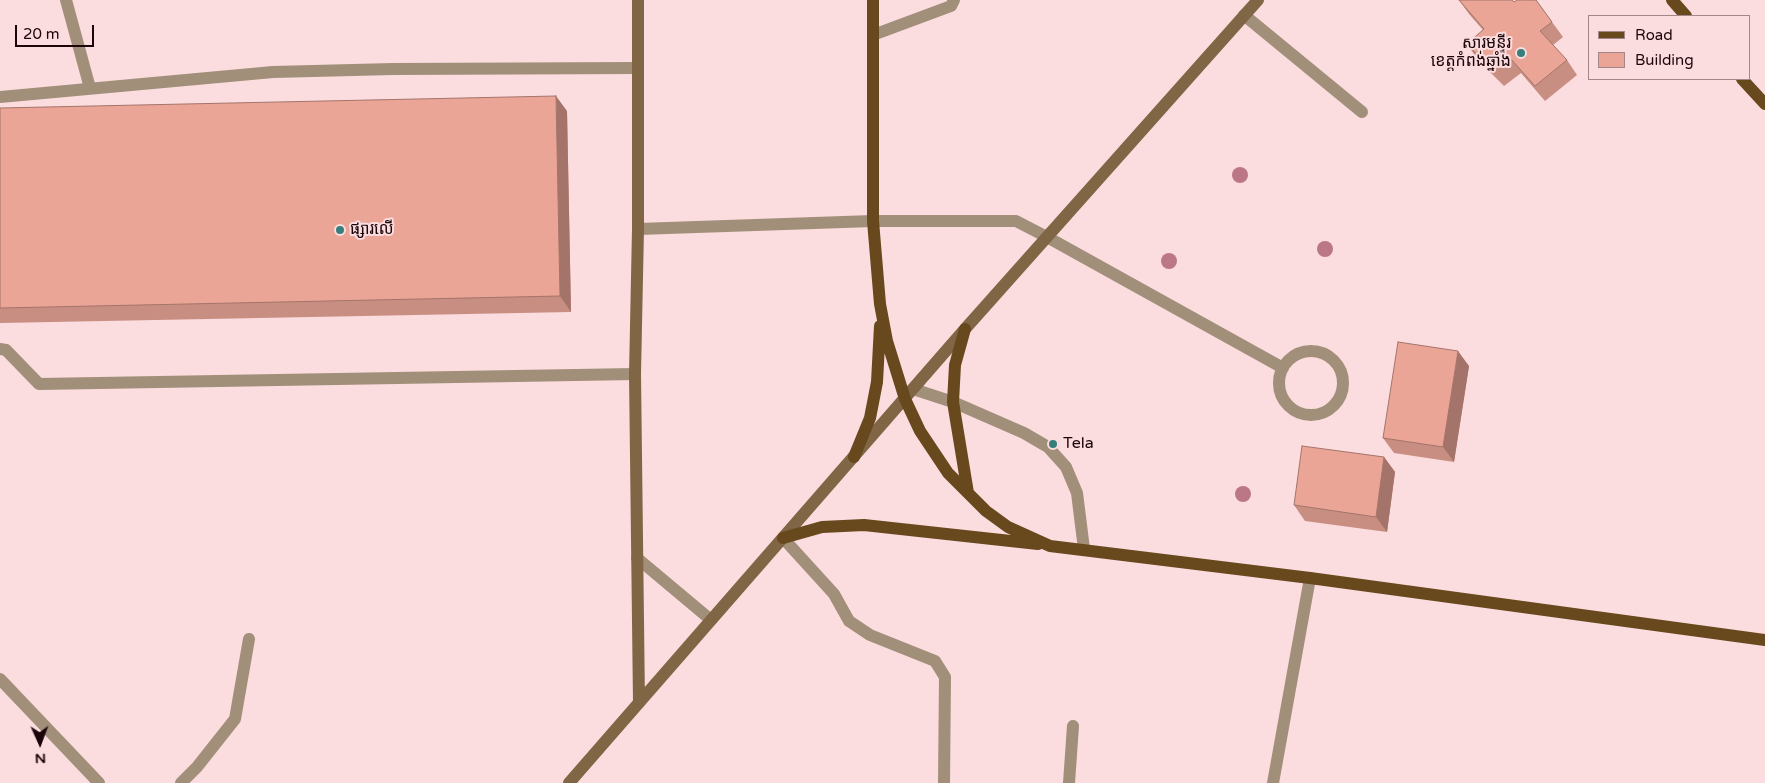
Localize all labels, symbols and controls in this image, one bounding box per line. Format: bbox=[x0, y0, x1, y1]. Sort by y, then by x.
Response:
scale bar bbox=[18, 15, 96, 47]
legend bbox=[1588, 15, 1750, 80]
text: 20 m bbox=[23, 25, 60, 43]
text: Road bbox=[1635, 26, 1673, 44]
place label: សារមន្ទីរ ខេត្តកំពង់ឆ្នាំង bbox=[1431, 34, 1511, 72]
marker: សារមន្ទីរ ខេត្តកំពង់ឆ្នាំង bbox=[1515, 47, 1527, 59]
text: Building bbox=[1635, 51, 1694, 69]
place label: ផ្សារលើ bbox=[350, 220, 394, 240]
marker: ផ្សារលើ bbox=[334, 224, 346, 236]
place label: Tela bbox=[1063, 434, 1094, 454]
marker: Tela bbox=[1047, 438, 1059, 450]
north arrow bbox=[15, 718, 65, 768]
text: N bbox=[35, 750, 46, 767]

